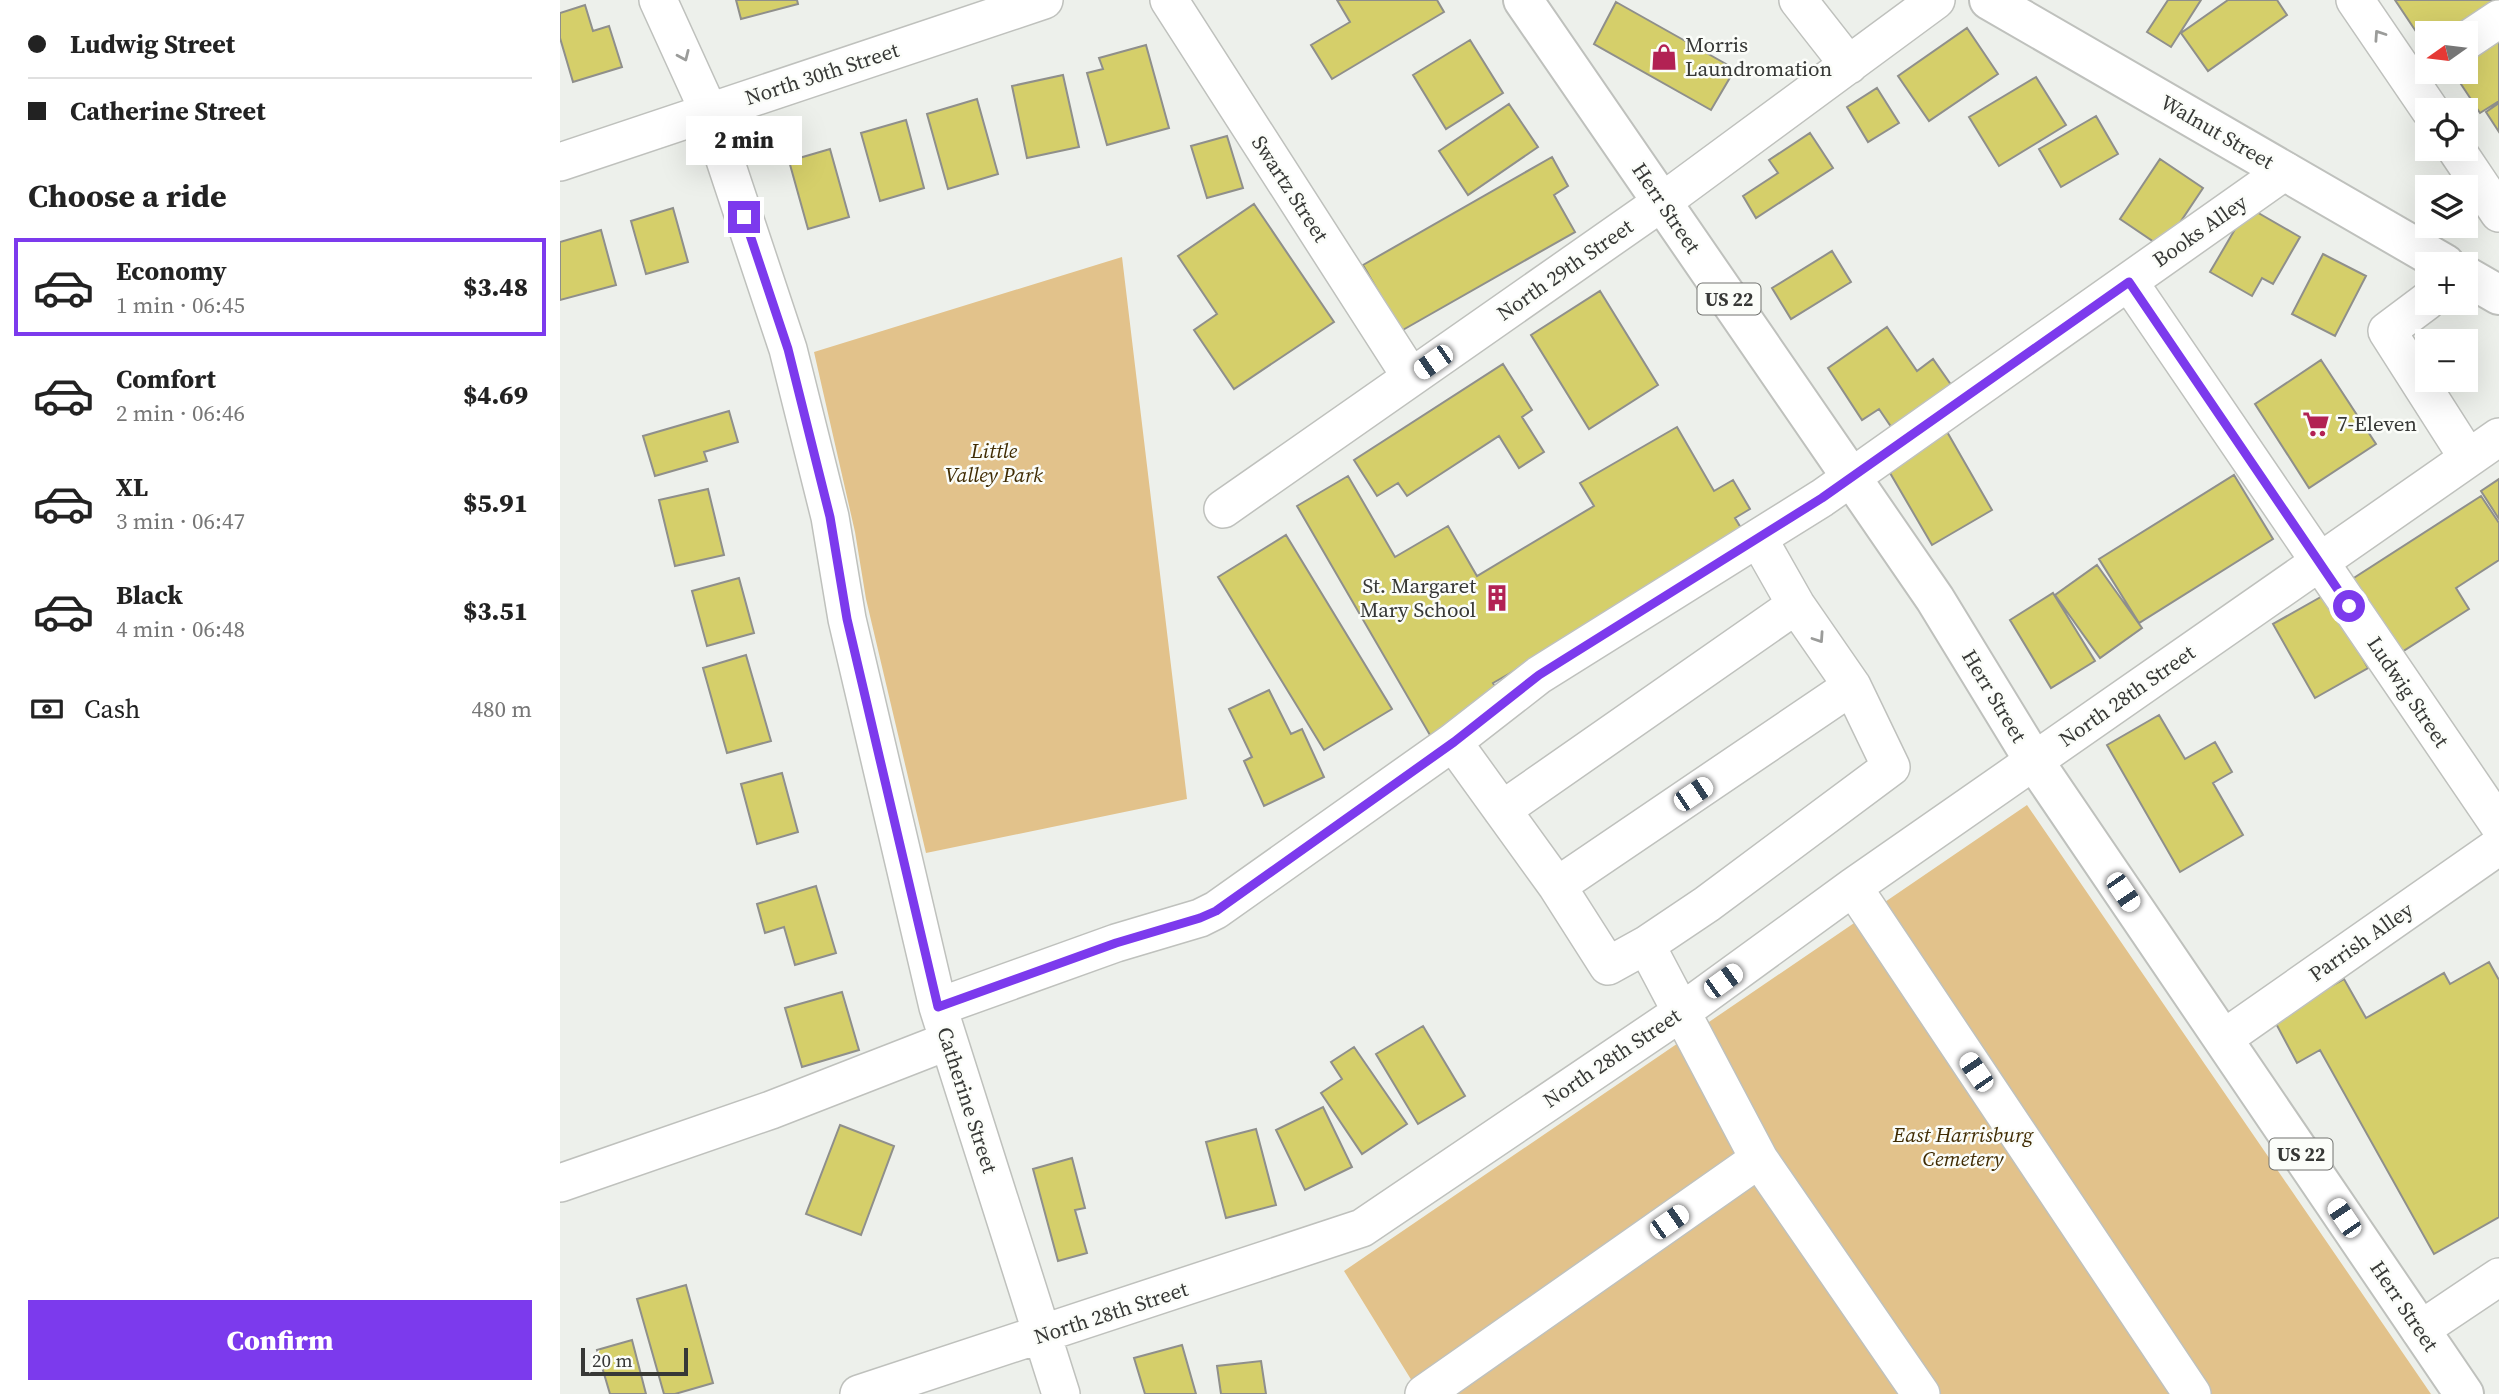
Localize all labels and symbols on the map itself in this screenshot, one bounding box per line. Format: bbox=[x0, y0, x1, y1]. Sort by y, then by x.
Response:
north arrow bbox=[2415, 21, 2478, 84]
place label: Morris Laundromation bbox=[1685, 30, 1833, 83]
one-way arrow bbox=[2375, 30, 2387, 43]
street label: North 30th Street bbox=[741, 35, 903, 112]
shop icon: Morris Laundromation bbox=[1649, 42, 1679, 72]
one-way arrow bbox=[676, 49, 690, 61]
street label: Walnut Street bbox=[2155, 87, 2279, 176]
callout: 2 min bbox=[686, 116, 802, 164]
street label: Swartz Street bbox=[1245, 130, 1336, 248]
street label: Herr Street bbox=[1625, 157, 1708, 259]
street label: Books Alley bbox=[2147, 187, 2253, 274]
route end bbox=[728, 201, 760, 233]
street label: North 29th Street bbox=[1491, 212, 1639, 327]
road number: US 22 bbox=[1698, 284, 1760, 314]
car bbox=[1410, 341, 1457, 383]
supermarket icon: 7-Eleven bbox=[2301, 409, 2331, 439]
place label: 7-Eleven bbox=[2337, 409, 2417, 438]
park label: Little Valley Park bbox=[945, 436, 1043, 489]
place label: St. Margaret Mary School bbox=[1360, 571, 1476, 624]
building icon: St. Margaret Mary School bbox=[1482, 583, 1512, 613]
route start bbox=[2333, 590, 2365, 622]
one-way arrow bbox=[1811, 631, 1824, 644]
street label: Ludwig Street bbox=[2361, 631, 2456, 753]
street label: North 28th Street bbox=[2053, 638, 2201, 753]
street label: Herr Street bbox=[1955, 644, 2034, 748]
car bbox=[1670, 774, 1717, 814]
car bbox=[2103, 869, 2144, 915]
street label: Parrish Alley bbox=[2303, 895, 2419, 988]
car bbox=[1700, 960, 1747, 1002]
street label: North 28th Street bbox=[1537, 1001, 1686, 1114]
street label: Catherine Street bbox=[930, 1023, 1005, 1177]
car bbox=[1956, 1049, 1997, 1095]
park label: East Harrisburg Cemetery bbox=[1892, 1120, 2034, 1173]
road number: US 22 bbox=[2270, 1138, 2332, 1170]
car bbox=[2324, 1195, 2365, 1241]
car bbox=[1646, 1201, 1693, 1243]
street label: Herr Street bbox=[2363, 1255, 2446, 1357]
street label: North 28th Street bbox=[1030, 1274, 1192, 1351]
scale bar bbox=[581, 1345, 688, 1377]

